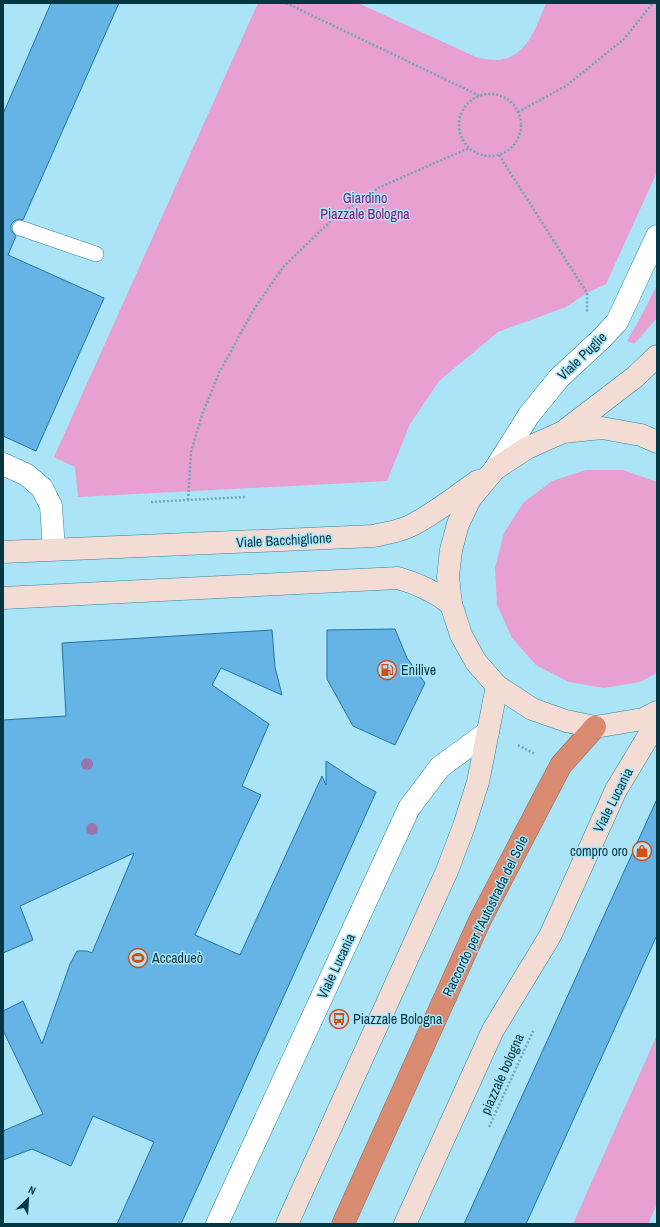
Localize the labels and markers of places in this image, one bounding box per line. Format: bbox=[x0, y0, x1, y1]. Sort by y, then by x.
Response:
fuel station icon: Enilive bbox=[376, 659, 398, 681]
place label: Enilive bbox=[401, 661, 436, 679]
shop icon: compro oro bbox=[631, 840, 653, 862]
place label: compro oro bbox=[570, 842, 628, 860]
sports icon: Accadueò bbox=[127, 947, 149, 969]
place label: Accadueò bbox=[151, 949, 203, 967]
bus stop icon: Piazzale Bologna bbox=[328, 1008, 350, 1030]
place label: Piazzale Bologna bbox=[353, 1010, 443, 1028]

